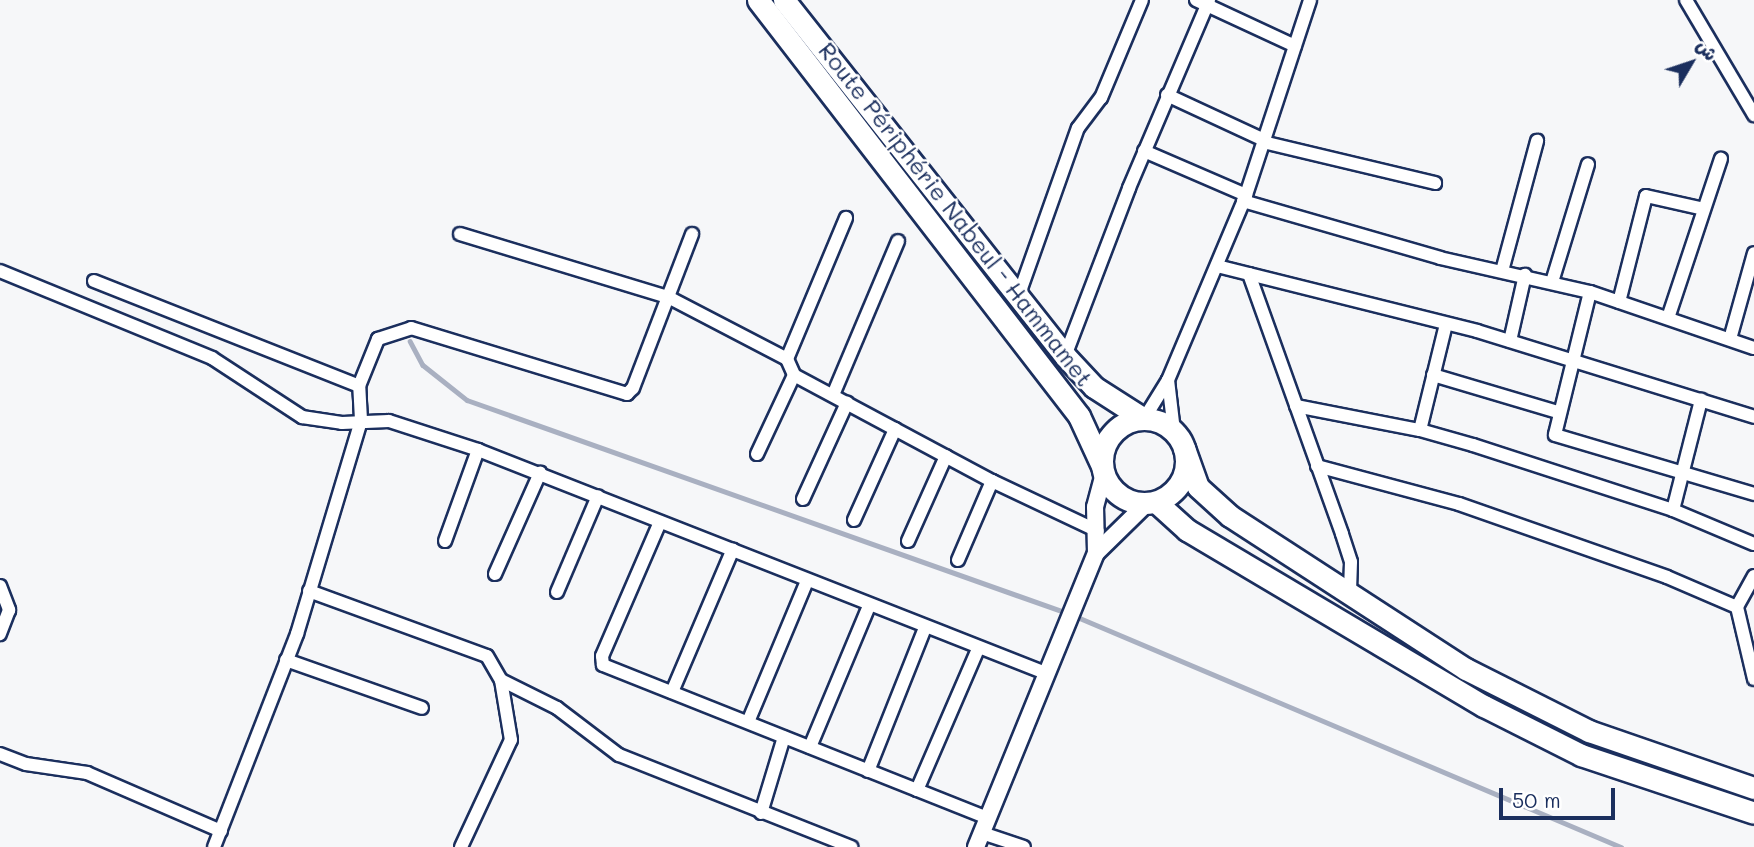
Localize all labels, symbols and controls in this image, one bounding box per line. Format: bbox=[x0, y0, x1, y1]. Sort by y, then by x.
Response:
north arrow bbox=[1656, 28, 1726, 98]
text: ش bbox=[1691, 33, 1724, 65]
street label: Route Périphérie Nabeul - Hammamet bbox=[813, 37, 1099, 391]
scale bar bbox=[1502, 774, 1618, 818]
text: 50 m bbox=[1512, 786, 1561, 813]

